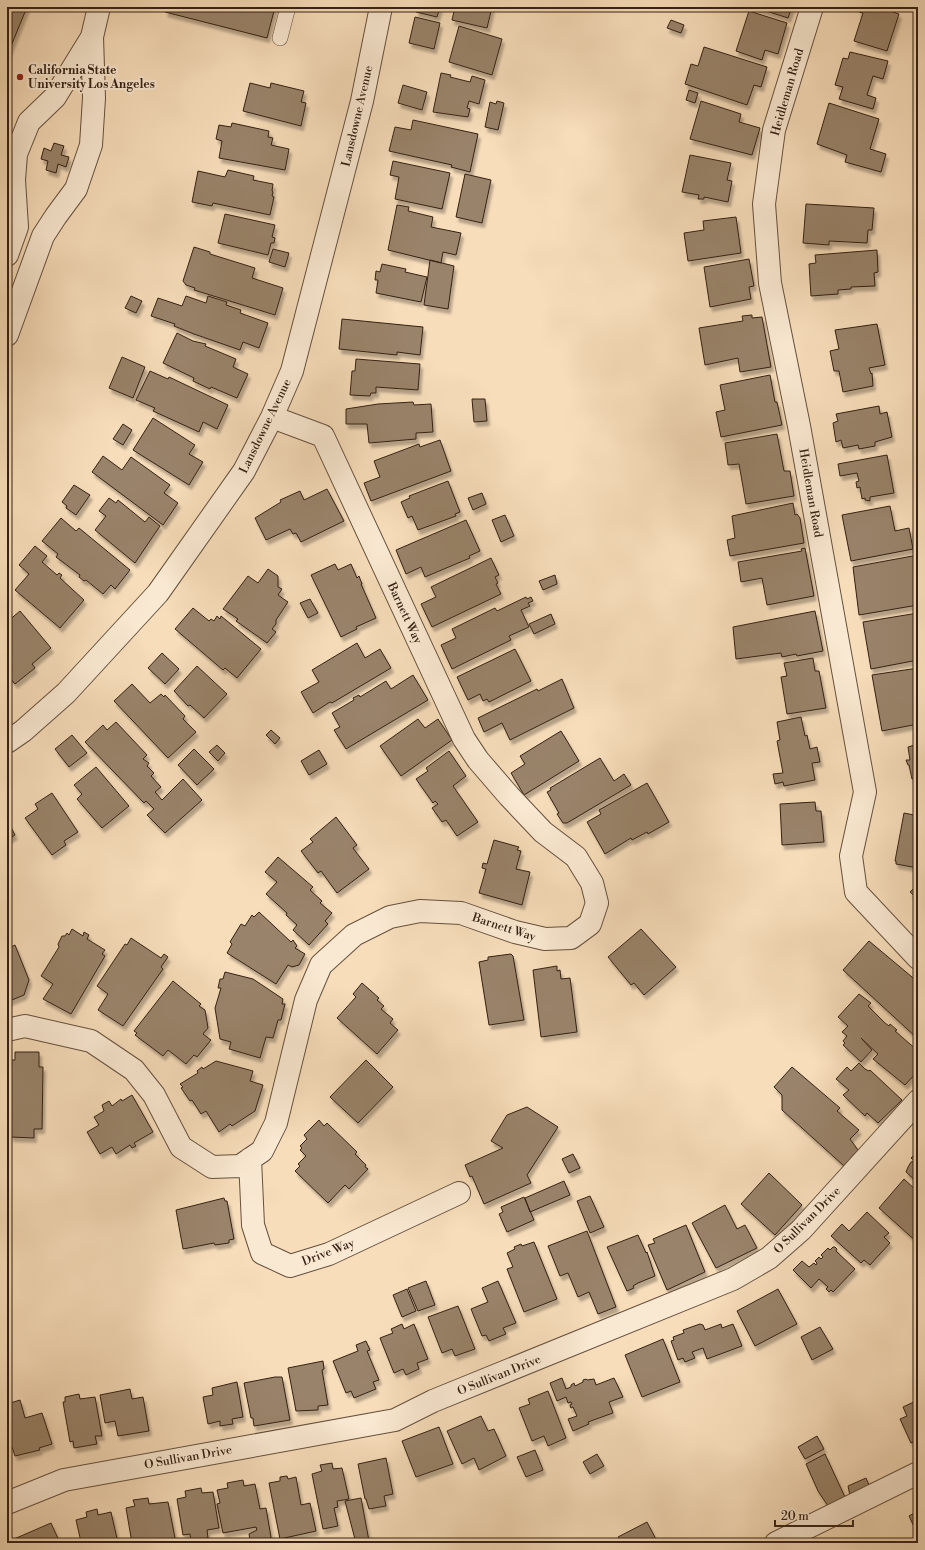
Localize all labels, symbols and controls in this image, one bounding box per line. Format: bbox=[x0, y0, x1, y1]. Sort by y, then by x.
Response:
street label: Heidleman Road bbox=[768, 47, 807, 138]
place label: California State University Los Angeles bbox=[28, 63, 155, 92]
street label: Lansdowne Avenue bbox=[339, 64, 376, 168]
marker: California State University Los Angeles bbox=[15, 72, 25, 82]
street label: Lansdowne Avenue bbox=[236, 377, 295, 476]
street label: Heidleman Road bbox=[795, 447, 826, 539]
street label: Barnett Way bbox=[383, 579, 425, 646]
street label: Barnett Way bbox=[469, 910, 538, 945]
street label: O Sullivan Drive bbox=[771, 1184, 844, 1257]
street label: Drive Way bbox=[300, 1236, 357, 1269]
street label: O Sullivan Drive bbox=[455, 1352, 543, 1399]
street label: O Sullivan Drive bbox=[143, 1442, 233, 1473]
scale bar bbox=[775, 1502, 853, 1528]
text: 20 m bbox=[781, 1509, 809, 1524]

